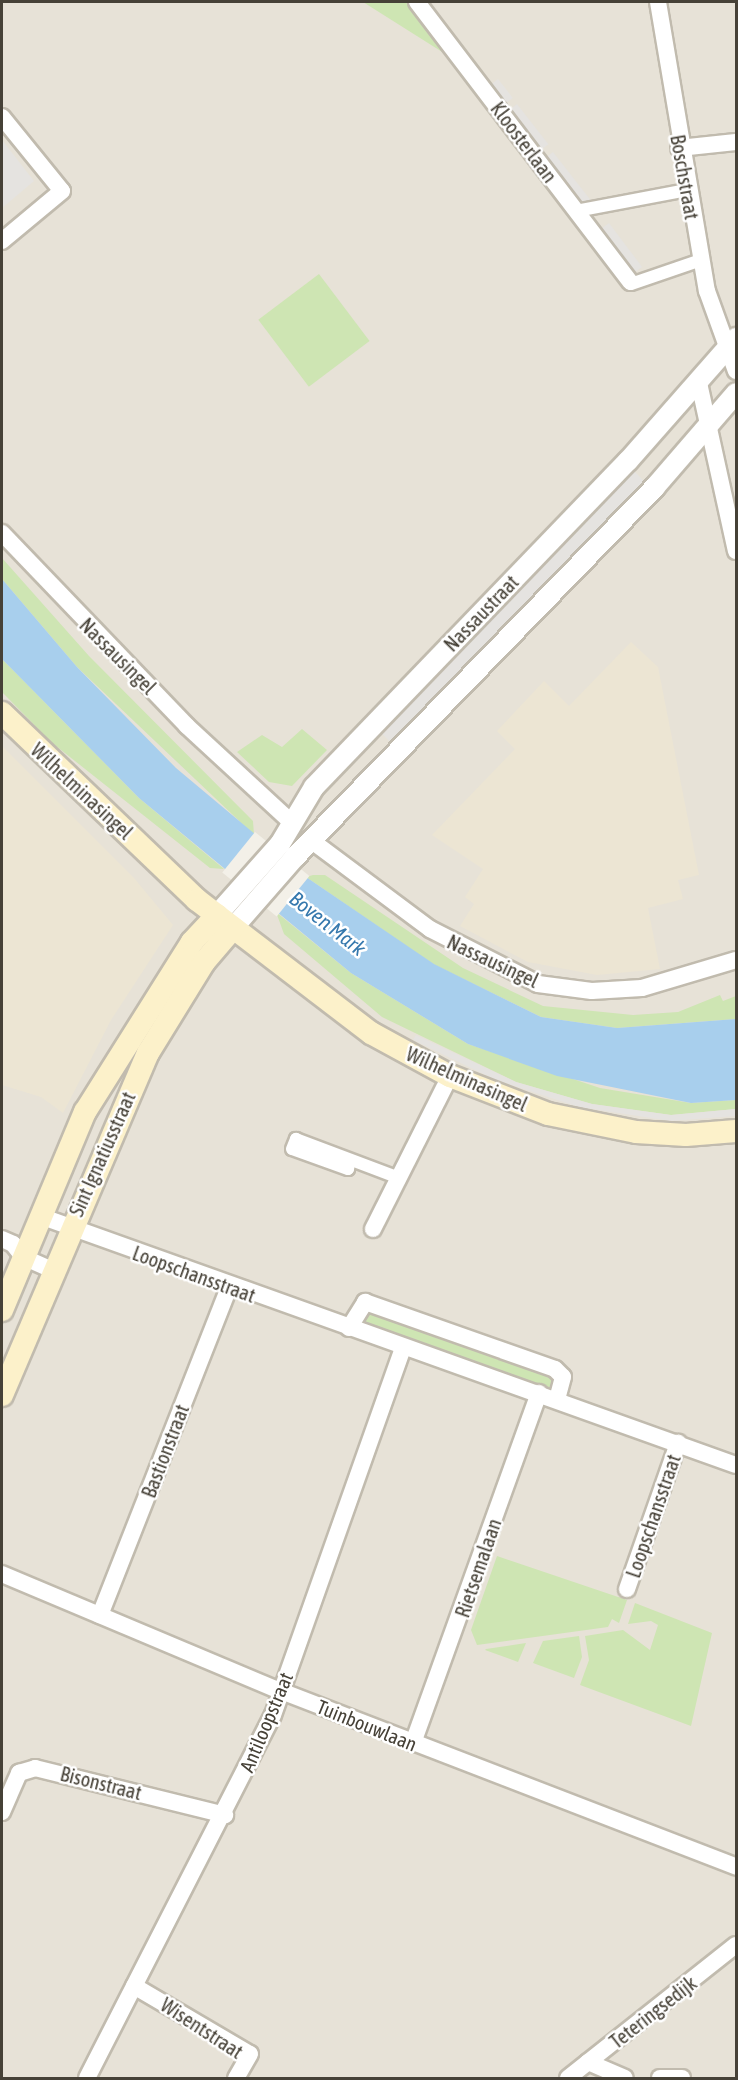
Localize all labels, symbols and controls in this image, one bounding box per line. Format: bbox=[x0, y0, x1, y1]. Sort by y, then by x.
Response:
street label: Kloosterlaan bbox=[486, 97, 562, 187]
street label: Boschstraat bbox=[666, 133, 704, 221]
street label: Nassaustraat bbox=[439, 570, 523, 656]
street label: Nassausingel bbox=[75, 613, 161, 699]
street label: Wilhelminasingel bbox=[26, 738, 138, 844]
water label: Boven Mark bbox=[285, 885, 371, 961]
street label: Nassausingel bbox=[443, 929, 543, 993]
street label: Wilhelminasingel bbox=[403, 1042, 531, 1116]
street label: Sint Ignatiusstraat bbox=[64, 1088, 140, 1220]
street label: Loopschansstraat bbox=[129, 1241, 259, 1307]
street label: Bastionstraat bbox=[136, 1401, 194, 1501]
street label: Loopschansstraat bbox=[621, 1451, 685, 1581]
street label: Rietsemalaan bbox=[450, 1515, 506, 1621]
street label: Antiloopstraat bbox=[234, 1669, 298, 1775]
street label: Tuinbouwlaan bbox=[313, 1694, 421, 1756]
street label: Bisonstraat bbox=[58, 1761, 144, 1805]
street label: Teteringsedijk bbox=[605, 1971, 701, 2053]
street label: Wisentstraat bbox=[156, 1993, 248, 2063]

